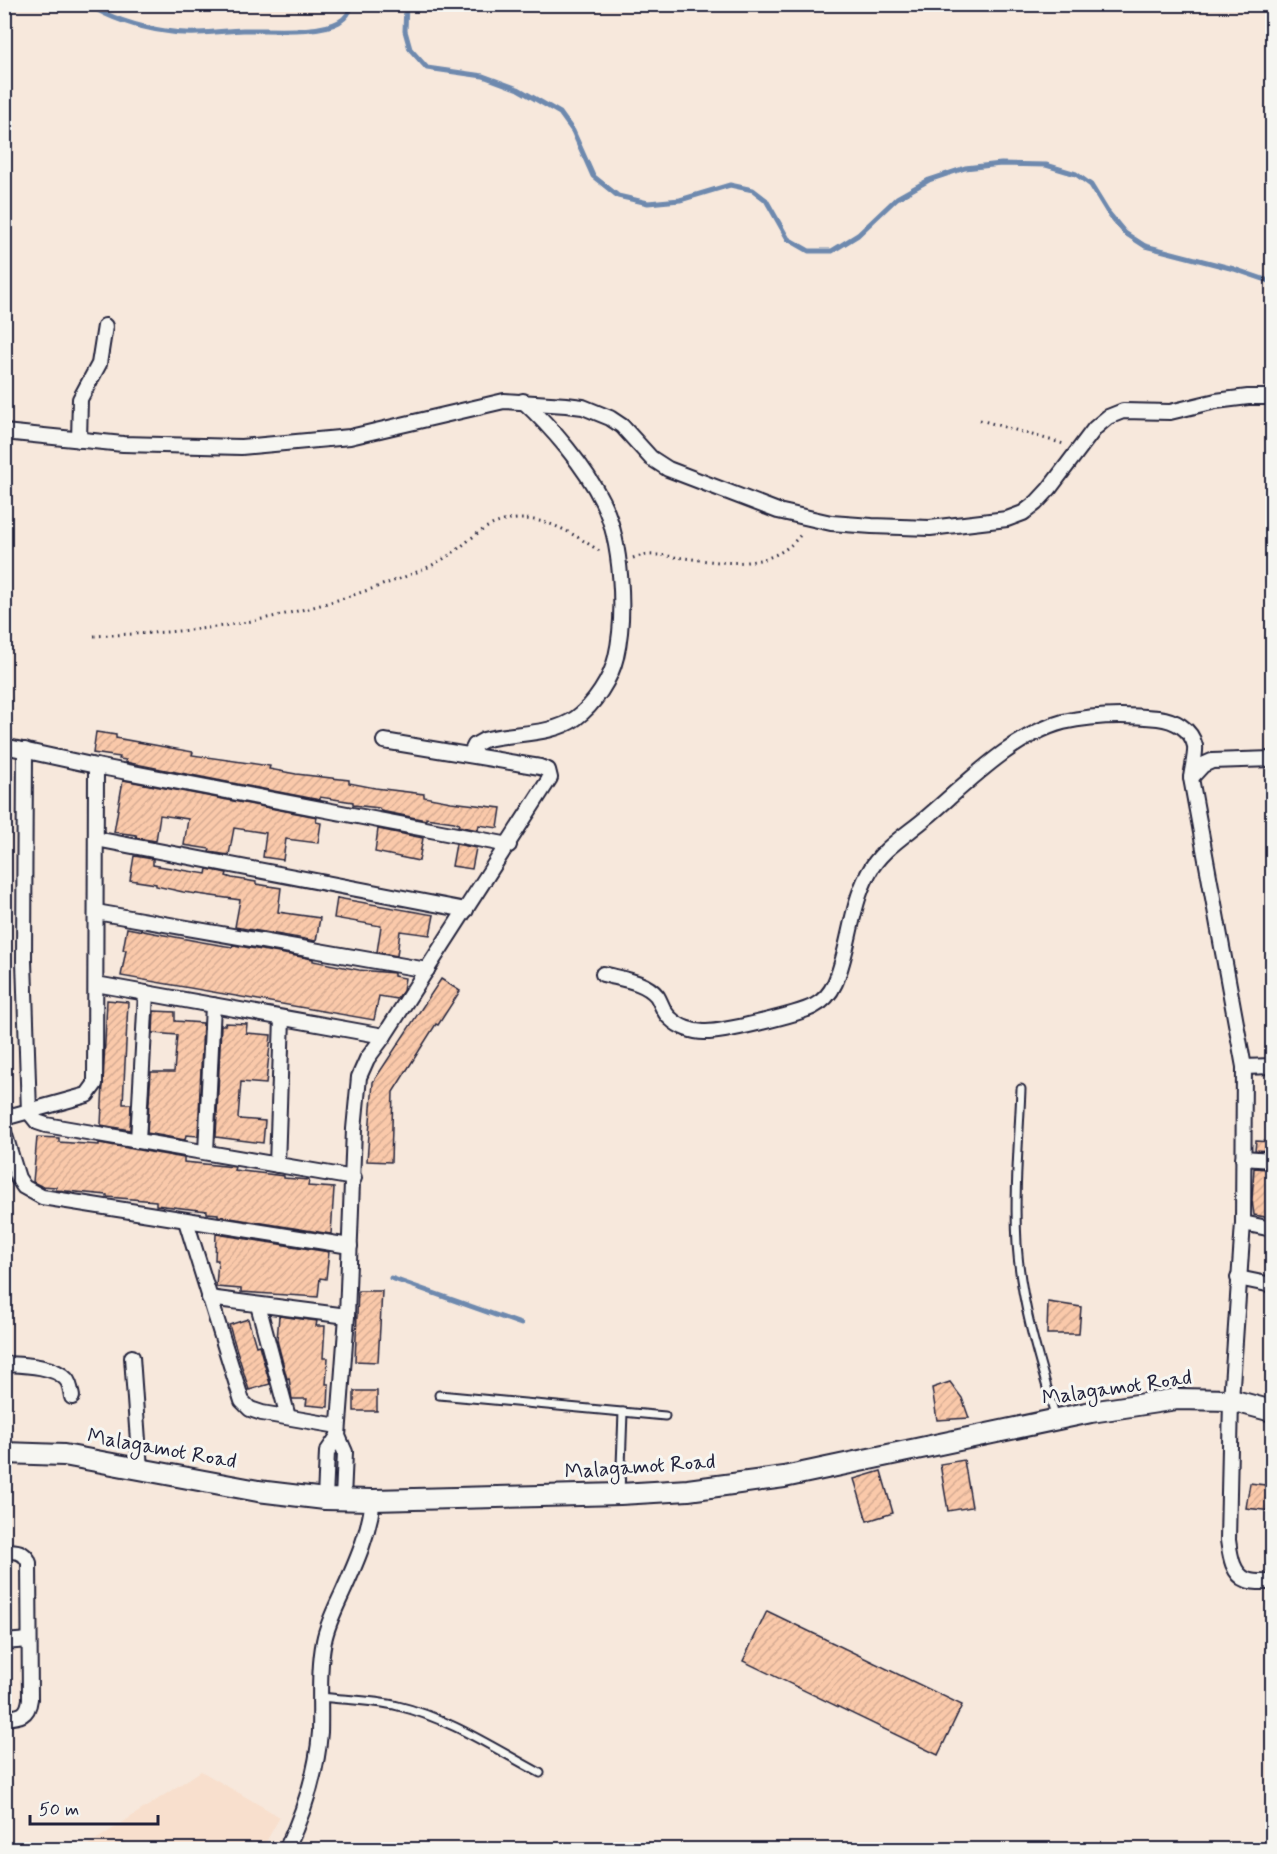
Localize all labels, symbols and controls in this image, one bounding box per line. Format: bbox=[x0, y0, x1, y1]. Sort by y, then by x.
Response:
street label: Malagamot Road bbox=[1040, 1364, 1194, 1413]
street label: Malagamot Road bbox=[85, 1422, 239, 1477]
street label: Malagamot Road bbox=[564, 1448, 716, 1487]
scale bar bbox=[30, 1788, 158, 1826]
text: 50 m bbox=[39, 1798, 79, 1822]

